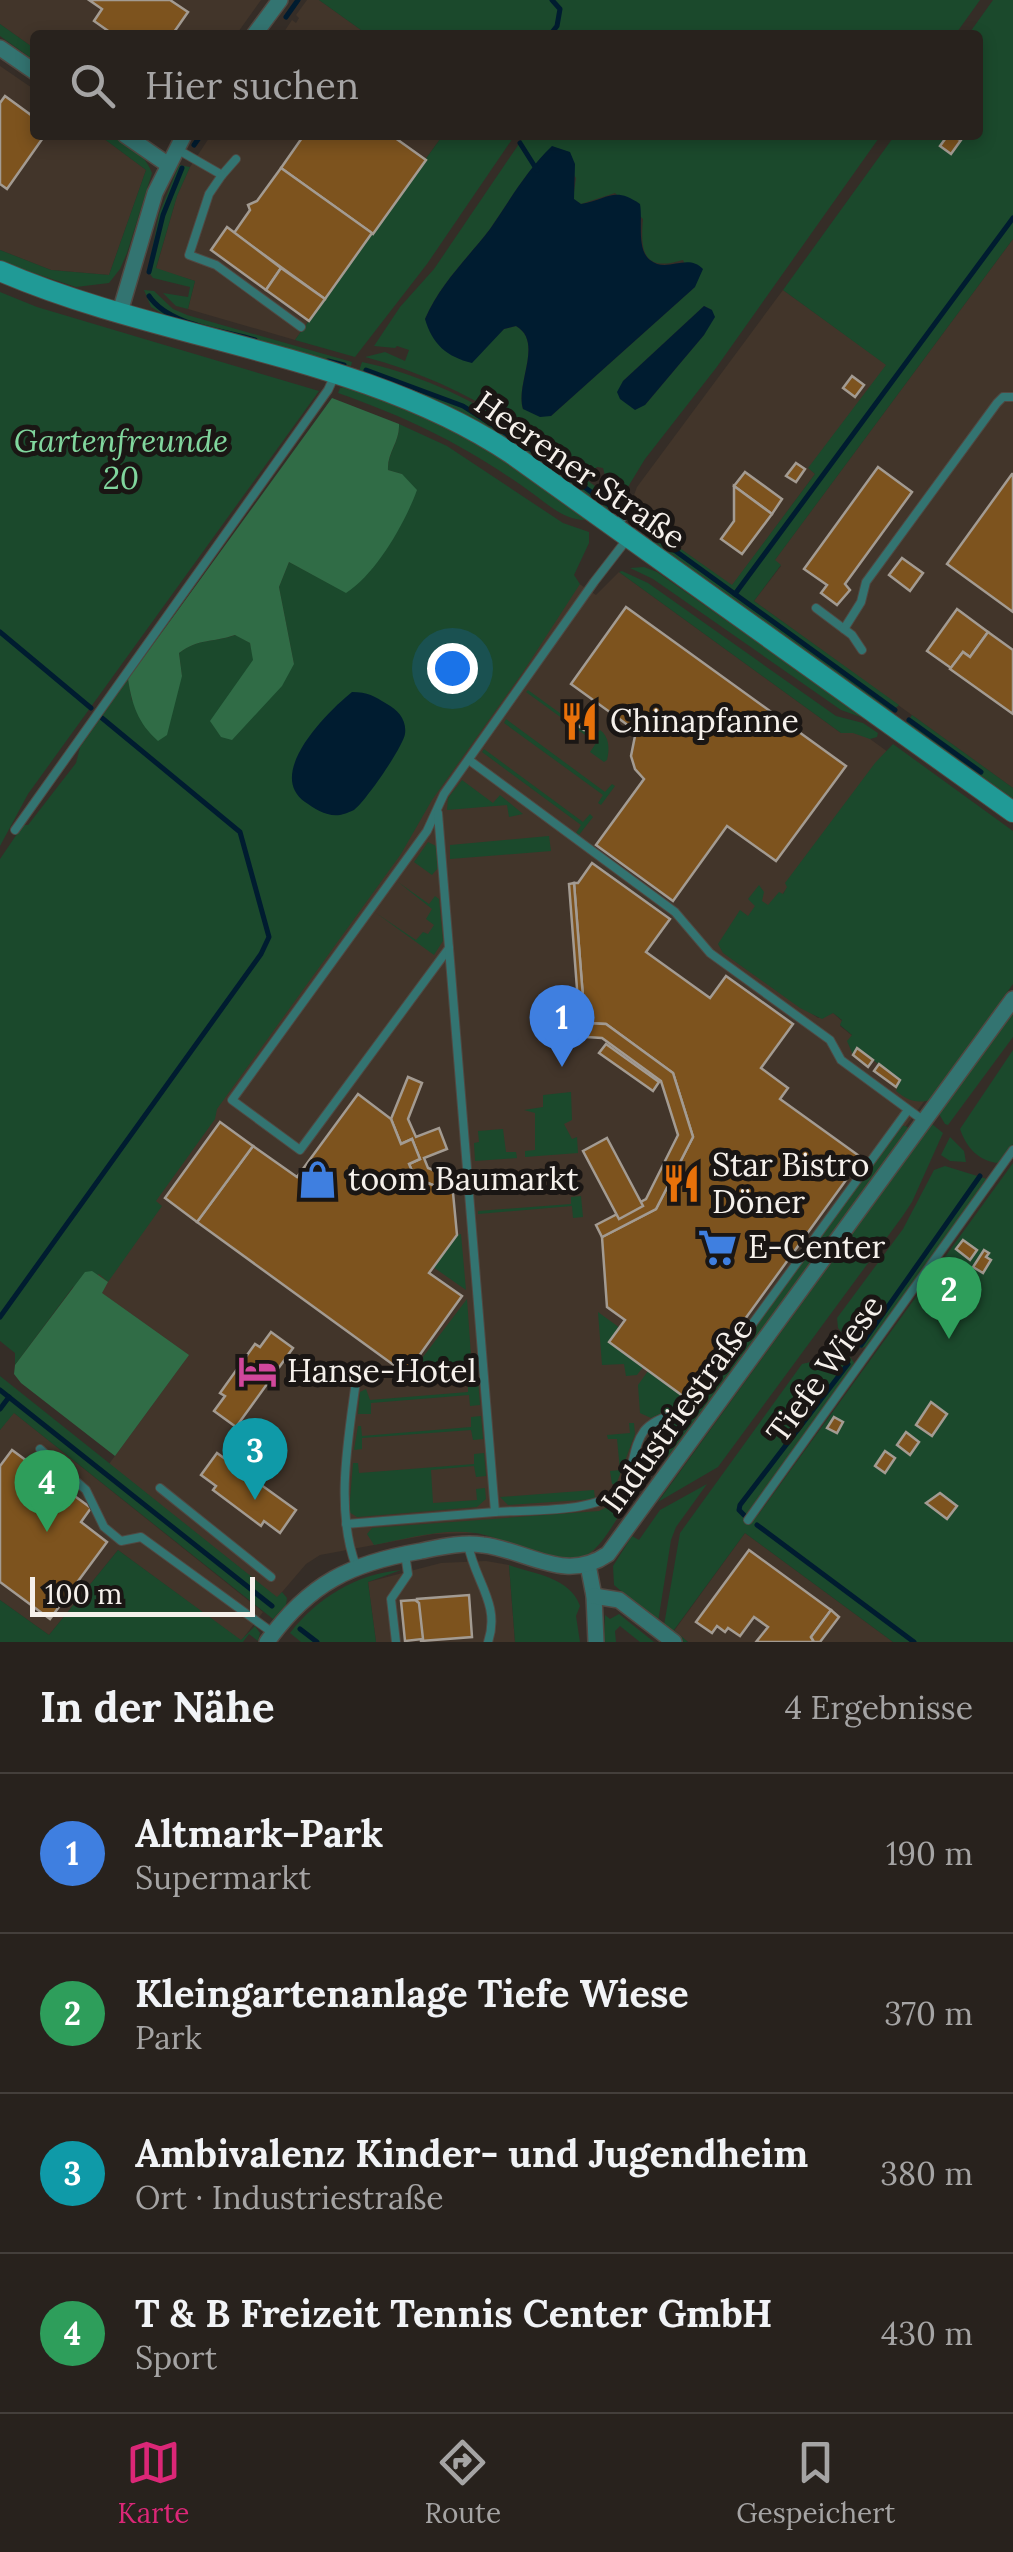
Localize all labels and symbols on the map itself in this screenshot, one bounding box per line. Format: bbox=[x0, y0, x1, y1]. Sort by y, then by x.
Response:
street label: Heerener Straße bbox=[467, 382, 694, 558]
park label: Gartenfreunde 20 bbox=[14, 420, 228, 498]
your location bbox=[427, 643, 478, 694]
restaurant icon: Chinapfanne bbox=[559, 700, 601, 742]
place label: Chinapfanne bbox=[610, 700, 799, 741]
pin: 1 bbox=[530, 984, 594, 1067]
place label: Star Bistro Döner bbox=[712, 1144, 869, 1222]
shop icon: toom Baumarkt bbox=[297, 1158, 339, 1200]
place label: toom Baumarkt bbox=[348, 1158, 579, 1199]
restaurant icon: Star Bistro Döner bbox=[661, 1162, 703, 1204]
supermarket icon: E-Center bbox=[697, 1226, 739, 1268]
place label: E-Center bbox=[748, 1226, 885, 1267]
pin: 2 bbox=[916, 1256, 982, 1339]
street label: Tiefe Wiese bbox=[757, 1287, 892, 1451]
street label: Industriestraße bbox=[592, 1309, 761, 1521]
hotel icon: Hanse-Hotel bbox=[236, 1350, 278, 1392]
place label: Hanse-Hotel bbox=[287, 1350, 476, 1391]
pin: 3 bbox=[222, 1418, 288, 1500]
pin: 4 bbox=[15, 1450, 80, 1532]
scale bar bbox=[30, 1572, 255, 1616]

